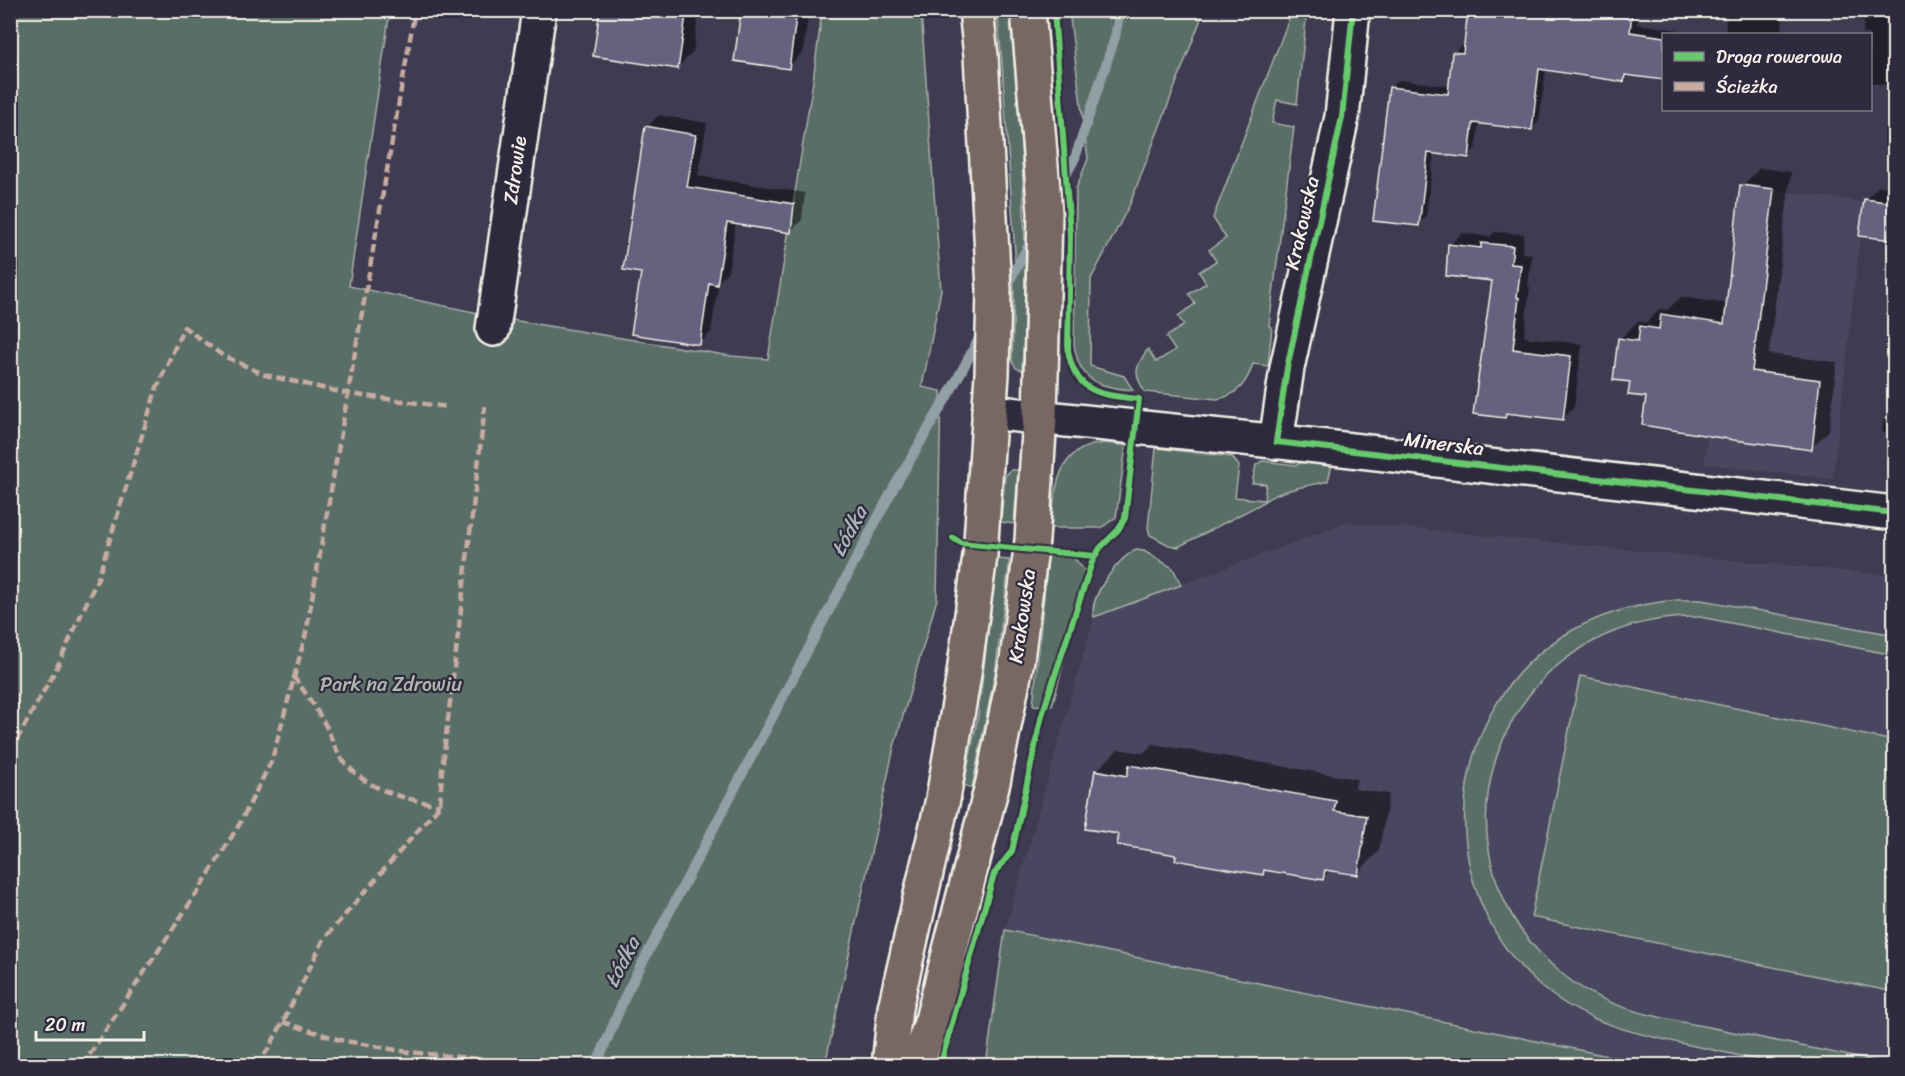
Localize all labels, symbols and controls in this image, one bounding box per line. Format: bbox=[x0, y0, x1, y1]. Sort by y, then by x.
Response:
legend bbox=[1662, 33, 1872, 111]
text: Droga rowerowa bbox=[1716, 41, 1842, 73]
text: Ścieżka bbox=[1716, 71, 1778, 103]
street label: Zdrowie bbox=[493, 133, 537, 206]
street label: Krakowska bbox=[1274, 173, 1330, 273]
street label: Minerska bbox=[1402, 422, 1486, 466]
water label: Łódka bbox=[820, 497, 879, 563]
street label: Krakowska bbox=[998, 567, 1046, 665]
park label: Park na Zdrowiu bbox=[320, 667, 462, 702]
water label: Łódka bbox=[593, 928, 652, 994]
scale bar bbox=[36, 1004, 144, 1042]
text: 20 m bbox=[45, 1009, 85, 1041]

